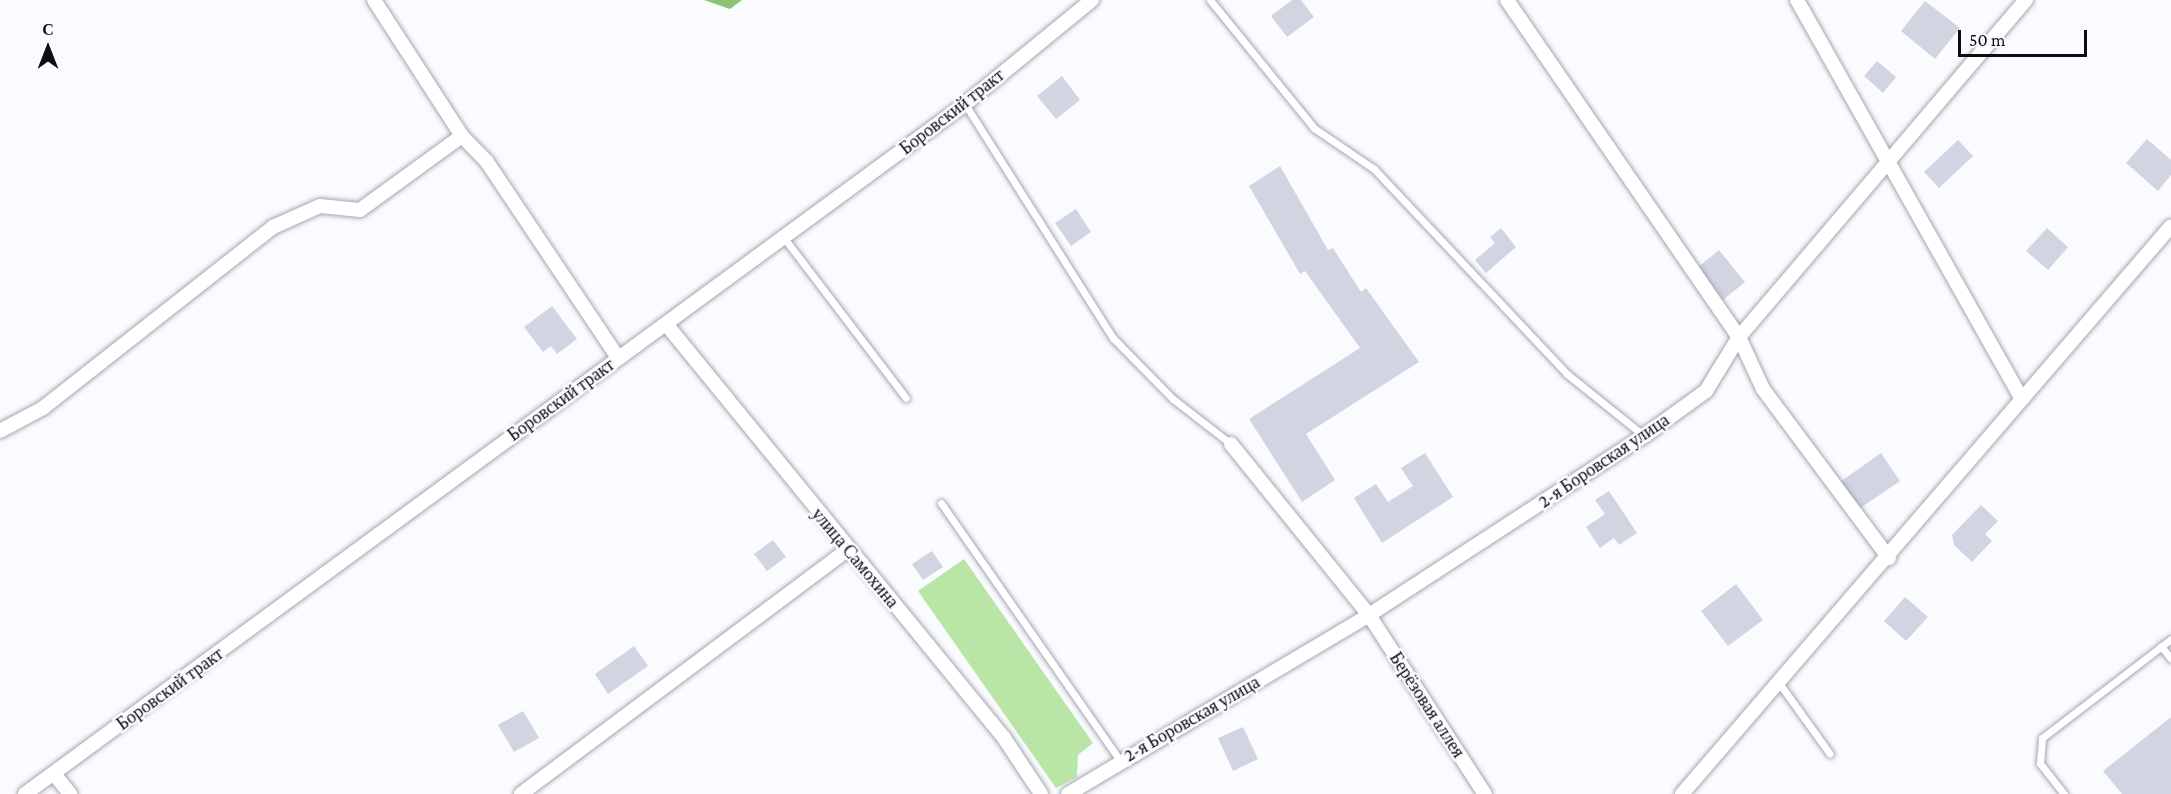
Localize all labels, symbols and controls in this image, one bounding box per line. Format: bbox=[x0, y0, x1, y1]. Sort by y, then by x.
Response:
north arrow bbox=[18, 18, 78, 78]
scale bar bbox=[1961, 18, 2090, 56]
text: С bbox=[42, 21, 54, 38]
text: 50 m bbox=[1969, 30, 2006, 50]
street label: Боровский тракт bbox=[895, 65, 1009, 159]
street label: Боровский тракт bbox=[503, 354, 619, 446]
street label: 2-я Боровская улица bbox=[1535, 409, 1673, 513]
street label: улица Самохина bbox=[807, 504, 903, 612]
street label: Боровский тракт bbox=[112, 643, 228, 735]
street label: Берёзовая аллея bbox=[1385, 648, 1469, 762]
street label: 2-я Боровская улица bbox=[1120, 671, 1264, 767]

